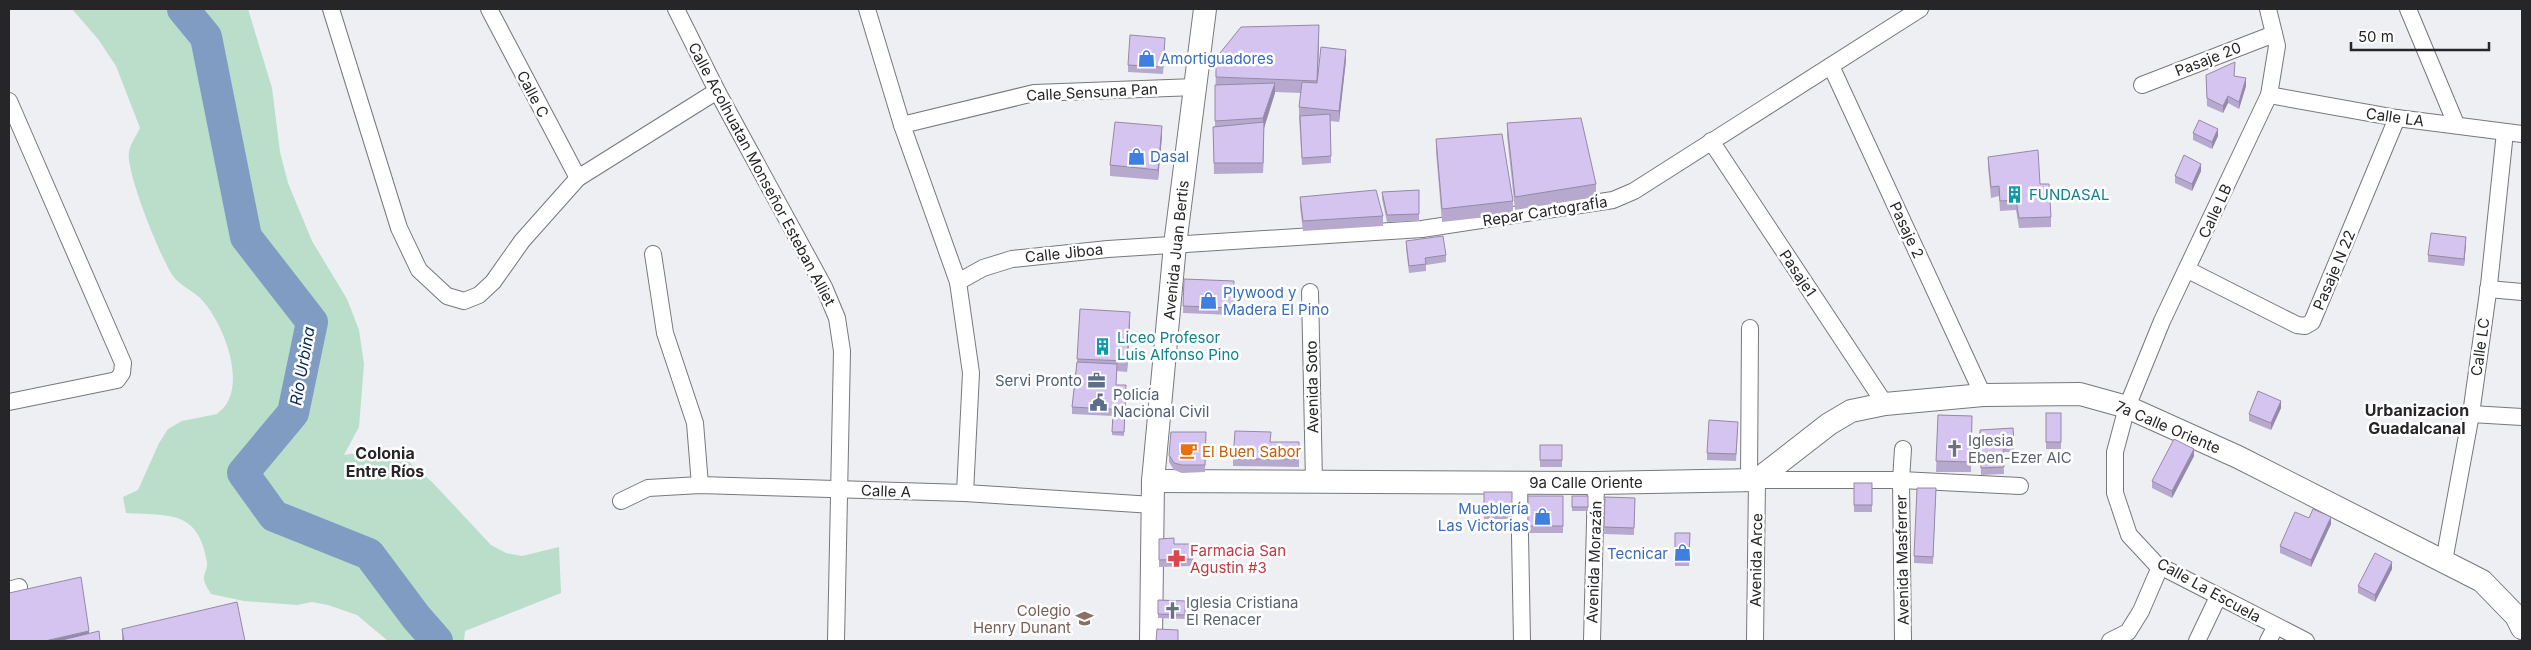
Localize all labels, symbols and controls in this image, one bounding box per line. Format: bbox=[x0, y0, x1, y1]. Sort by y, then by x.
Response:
scale bar bbox=[2351, 20, 2488, 52]
text: 50 m bbox=[2358, 27, 2394, 46]
street label: Pasaje 20 bbox=[2172, 38, 2244, 80]
street label: Calle Acolhuatan Monseñor Esteban Alliet bbox=[684, 39, 840, 309]
shop icon: Amortiguadores bbox=[1136, 48, 1156, 68]
place label: Amortiguadores bbox=[1160, 49, 1274, 68]
street label: Calle C bbox=[513, 67, 553, 121]
street label: Calle Sensuna Pan bbox=[1026, 79, 1158, 105]
street label: Calle LA bbox=[2365, 104, 2425, 130]
shop icon: Dasal bbox=[1126, 146, 1146, 166]
place label: Dasal bbox=[1150, 147, 1189, 166]
street label: Avenida Juan Bertis bbox=[1159, 179, 1193, 321]
street label: Calle LB bbox=[2194, 181, 2236, 241]
building icon: FUNDASAL bbox=[2005, 184, 2025, 204]
place label: FUNDASAL bbox=[2029, 185, 2109, 204]
street label: Repar CartografÍa bbox=[1481, 192, 1609, 230]
street label: Pasaje 2 bbox=[1886, 199, 1928, 261]
street label: Pasaje N 22 bbox=[2309, 227, 2359, 313]
street label: Calle Jiboa bbox=[1024, 239, 1104, 267]
street label: Pasaje1 bbox=[1775, 246, 1821, 300]
place label: Plywood y Madera El Pino bbox=[1223, 283, 1329, 319]
shop icon: Plywood y Madera El Pino bbox=[1199, 291, 1219, 311]
street label: Calle LC bbox=[2467, 317, 2493, 377]
water label: Río Urbina bbox=[285, 325, 319, 407]
place label: Liceo Profesor Luis Alfonso Pino bbox=[1117, 328, 1239, 364]
building icon: Liceo Profesor Luis Alfonso Pino bbox=[1093, 336, 1113, 356]
street label: Avenida Soto bbox=[1302, 340, 1322, 434]
office icon: Servi Pronto bbox=[1086, 370, 1106, 390]
place label: Servi Pronto bbox=[995, 371, 1082, 390]
place label: Policía Nacional Civil bbox=[1113, 385, 1209, 421]
public building icon: Policía Nacional Civil bbox=[1089, 393, 1109, 413]
street label: 7a Calle Oriente bbox=[2113, 396, 2223, 458]
district label: Urbanizacion Guadalcanal bbox=[2365, 400, 2469, 438]
place label: Iglesia Eben-Ezer AIC bbox=[1968, 431, 2072, 467]
church icon: Iglesia Eben-Ezer AIC bbox=[1944, 439, 1964, 459]
cafe icon: El Buen Sabor bbox=[1178, 441, 1198, 461]
place label: El Buen Sabor bbox=[1202, 442, 1302, 461]
district label: Colonia Entre Ríos bbox=[346, 443, 424, 481]
street label: 9a Calle Oriente bbox=[1529, 473, 1643, 492]
street label: Calle A bbox=[861, 481, 911, 501]
street label: Avenida Masferrer bbox=[1891, 495, 1913, 625]
place label: Mueblería Las Victorias bbox=[1438, 499, 1529, 535]
street label: Avenida Morazán bbox=[1582, 500, 1606, 624]
shop icon: Mueblería Las Victorias bbox=[1533, 507, 1553, 527]
street label: Avenida Arce bbox=[1746, 513, 1766, 607]
place label: Farmacia San Agustin #3 bbox=[1190, 541, 1286, 577]
shop icon: Tecnicar bbox=[1672, 543, 1692, 563]
place label: Tecnicar bbox=[1607, 544, 1668, 563]
pharmacy icon: Farmacia San Agustin #3 bbox=[1166, 549, 1186, 569]
street label: Calle La Escuela bbox=[2154, 554, 2264, 626]
place label: Iglesia Cristiana El Renacer bbox=[1186, 593, 1298, 629]
place label: Colegio Henry Dunant bbox=[973, 601, 1071, 637]
church icon: Iglesia Cristiana El Renacer bbox=[1162, 601, 1182, 621]
school or university icon: Colegio Henry Dunant bbox=[1075, 609, 1095, 629]

